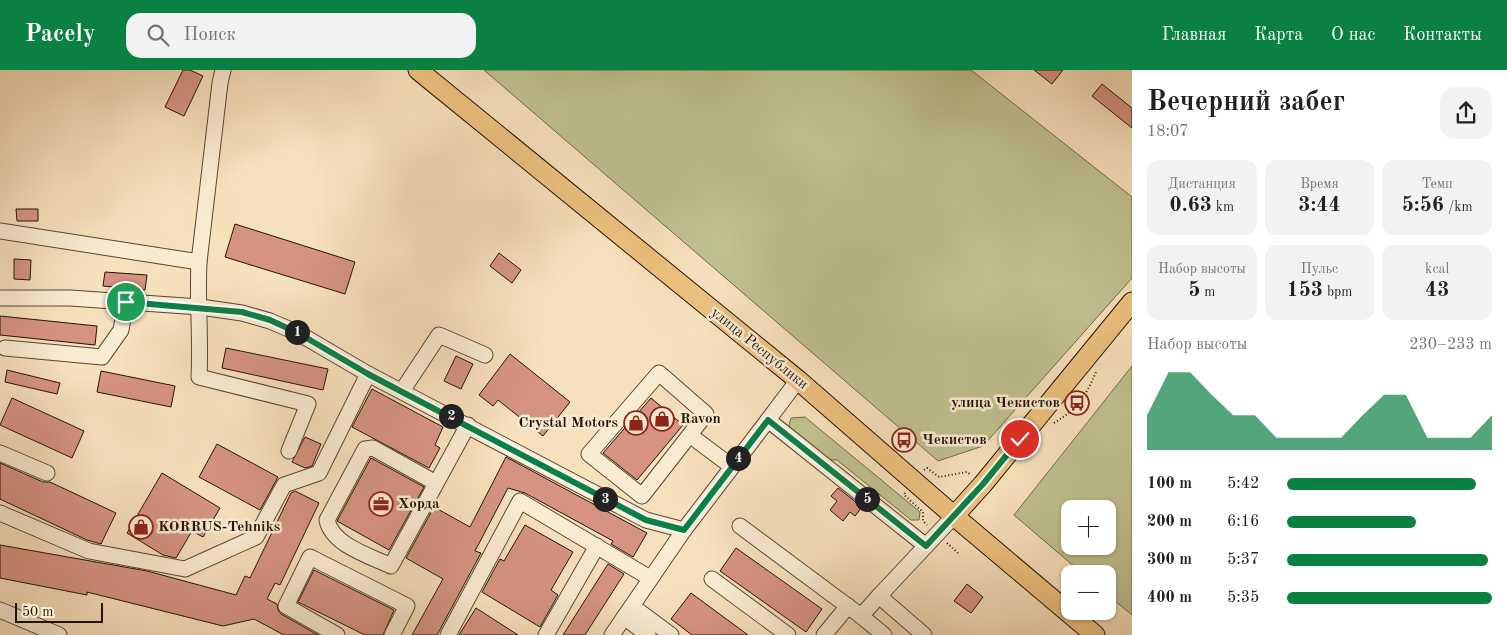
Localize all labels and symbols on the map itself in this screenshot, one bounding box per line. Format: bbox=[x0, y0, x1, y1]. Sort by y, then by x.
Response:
pin bbox=[105, 281, 147, 323]
street label: улица Республики bbox=[708, 305, 810, 393]
pin: 1 bbox=[284, 320, 310, 344]
bus stop icon: улица Чекистов bbox=[1064, 390, 1090, 416]
place label: улица Чекистов bbox=[951, 396, 1060, 411]
pin: 2 bbox=[438, 404, 464, 428]
shop icon: Ravon bbox=[649, 406, 675, 432]
shop icon: Crystal Motors bbox=[623, 410, 649, 436]
place label: Ravon bbox=[680, 412, 721, 427]
place label: Crystal Motors bbox=[518, 416, 618, 431]
pin bbox=[999, 418, 1041, 460]
bus stop icon: Чекистов bbox=[891, 427, 917, 453]
place label: Чекистов bbox=[922, 433, 987, 448]
pin: 4 bbox=[726, 446, 750, 470]
pin: 3 bbox=[592, 486, 618, 512]
pin: 5 bbox=[854, 486, 880, 512]
office icon: Хорда bbox=[368, 491, 394, 517]
place label: Хорда bbox=[398, 497, 440, 512]
shop icon: KORRUS-Tehniks bbox=[128, 514, 154, 540]
place label: KORRUS-Tehniks bbox=[158, 520, 280, 535]
scale bar bbox=[15, 600, 102, 623]

